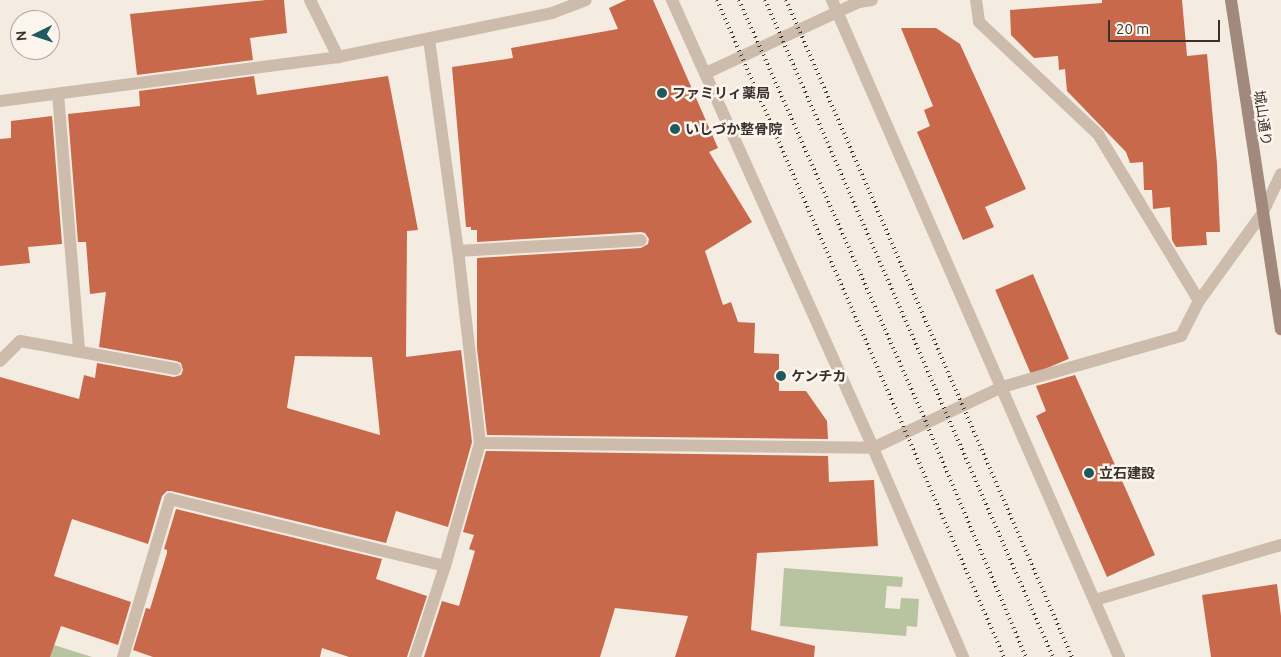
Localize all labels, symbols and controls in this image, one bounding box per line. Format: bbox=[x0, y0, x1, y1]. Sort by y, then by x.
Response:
north arrow bbox=[10, 10, 60, 60]
scale bar bbox=[1111, 10, 1224, 42]
text: 20 m bbox=[1116, 20, 1149, 37]
text: N bbox=[13, 30, 29, 42]
place label: ファミリィ薬局 bbox=[672, 85, 770, 101]
marker: ファミリィ薬局 bbox=[656, 87, 668, 99]
street label: 城山通り bbox=[1251, 89, 1275, 147]
place label: いしづか整骨院 bbox=[685, 121, 783, 137]
marker: いしづか整骨院 bbox=[669, 123, 681, 135]
place label: ケンチカ bbox=[791, 368, 847, 384]
marker: ケンチカ bbox=[775, 370, 787, 382]
place label: 立石建設 bbox=[1099, 465, 1155, 481]
marker: 立石建設 bbox=[1083, 467, 1095, 479]

